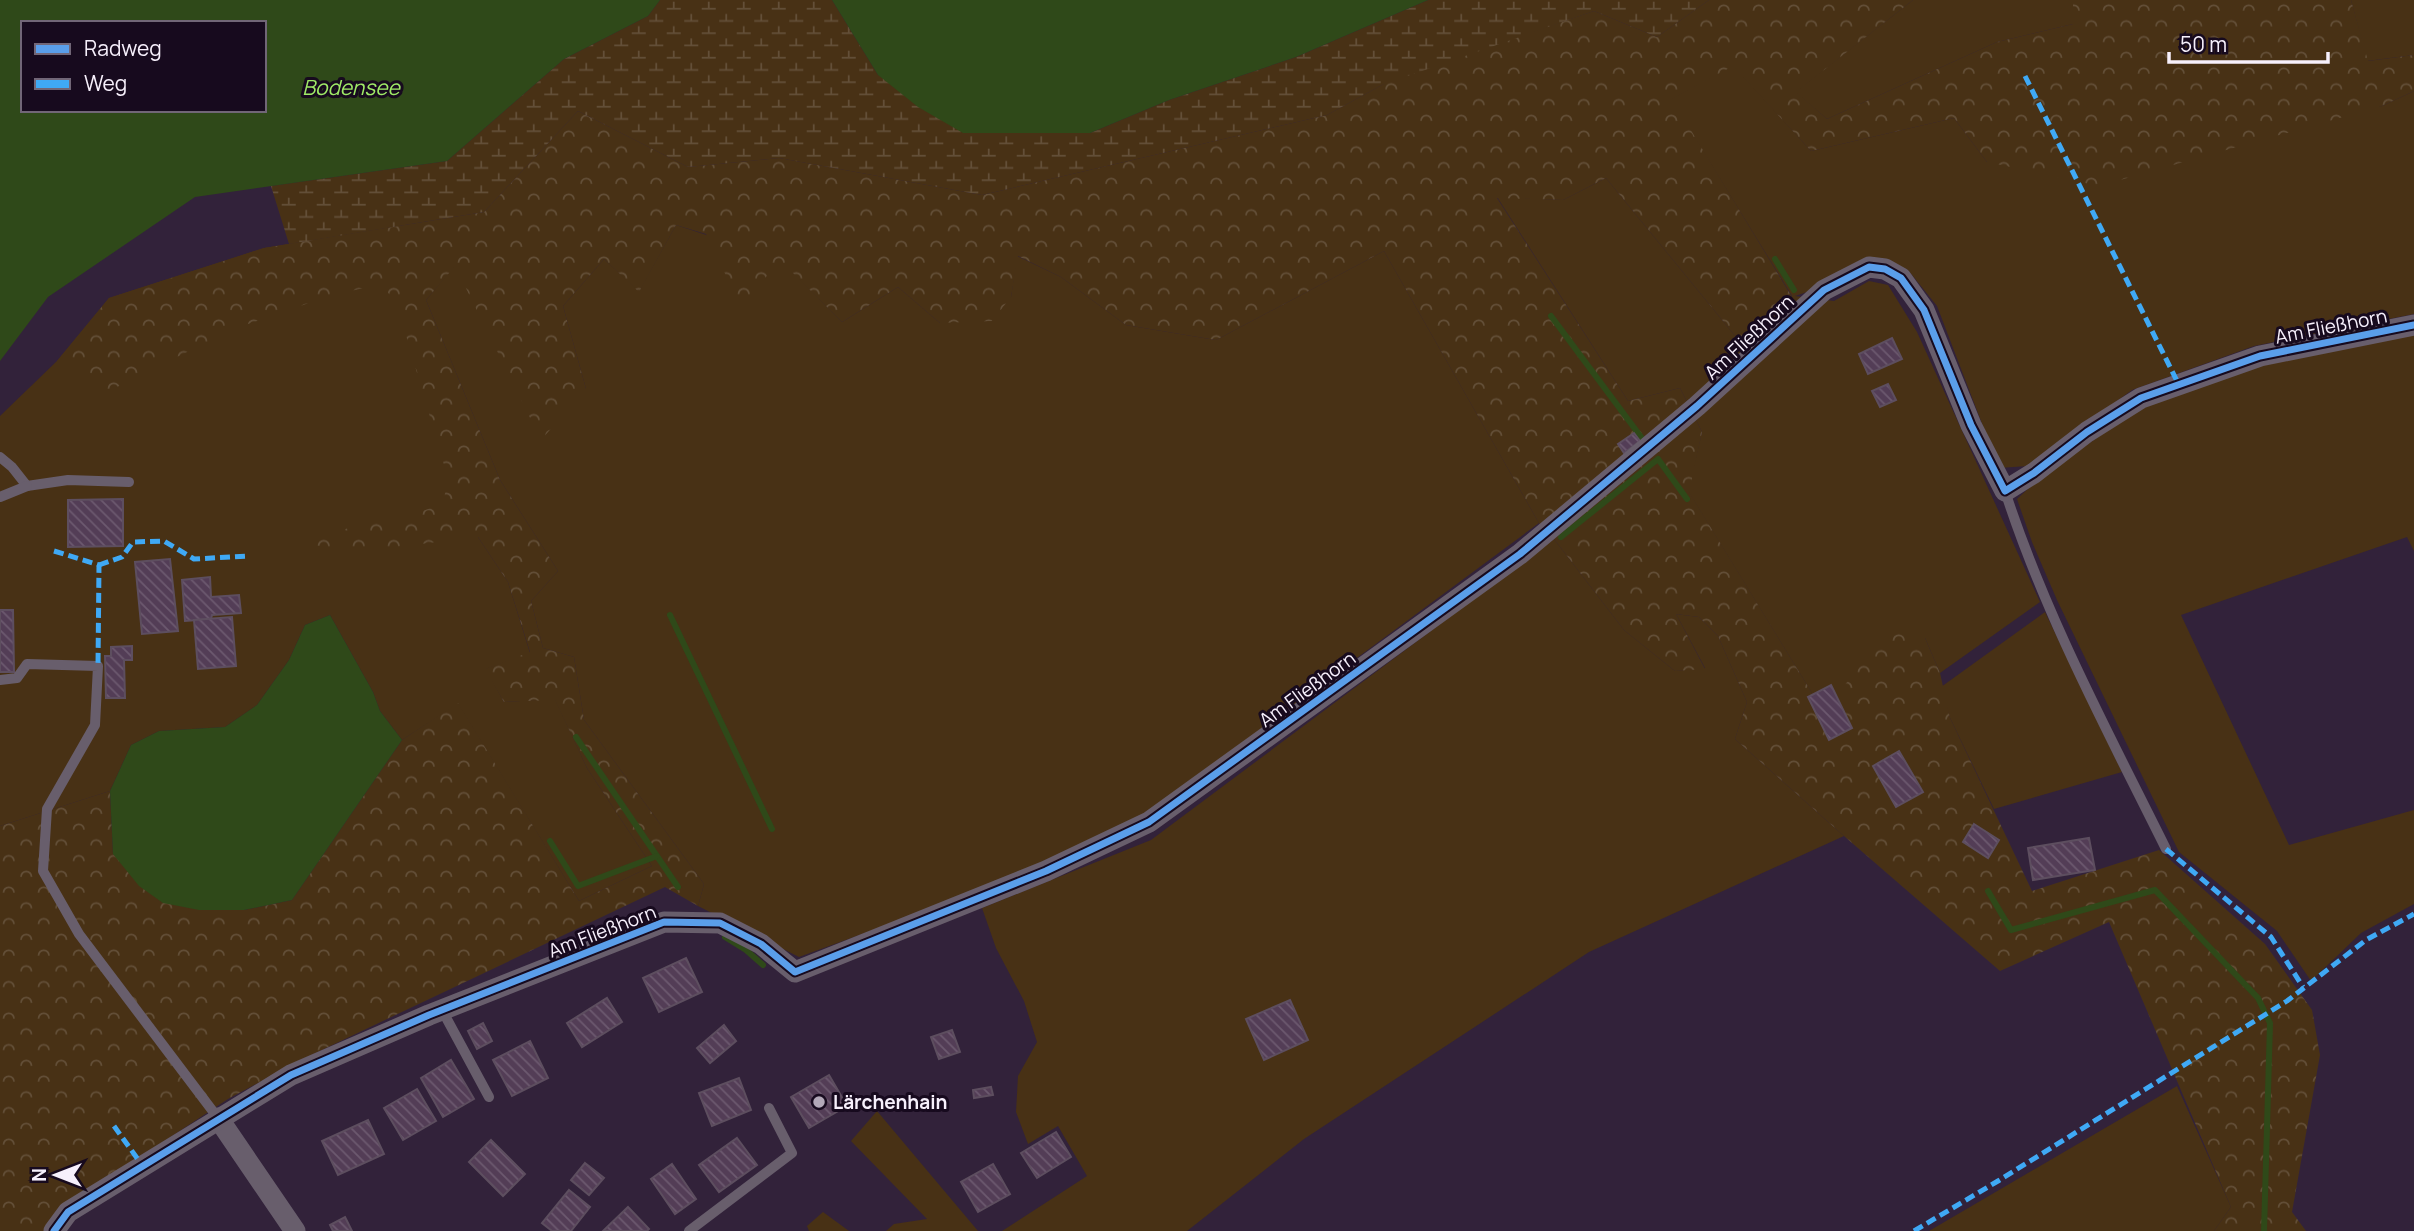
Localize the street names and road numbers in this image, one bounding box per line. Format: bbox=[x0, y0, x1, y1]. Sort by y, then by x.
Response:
street label: Am Fließhorn bbox=[1699, 289, 1799, 385]
street label: Am Fließhorn bbox=[2273, 302, 2389, 350]
street label: Am Fließhorn bbox=[1253, 645, 1361, 733]
street label: Am Fließhorn bbox=[544, 899, 660, 963]

